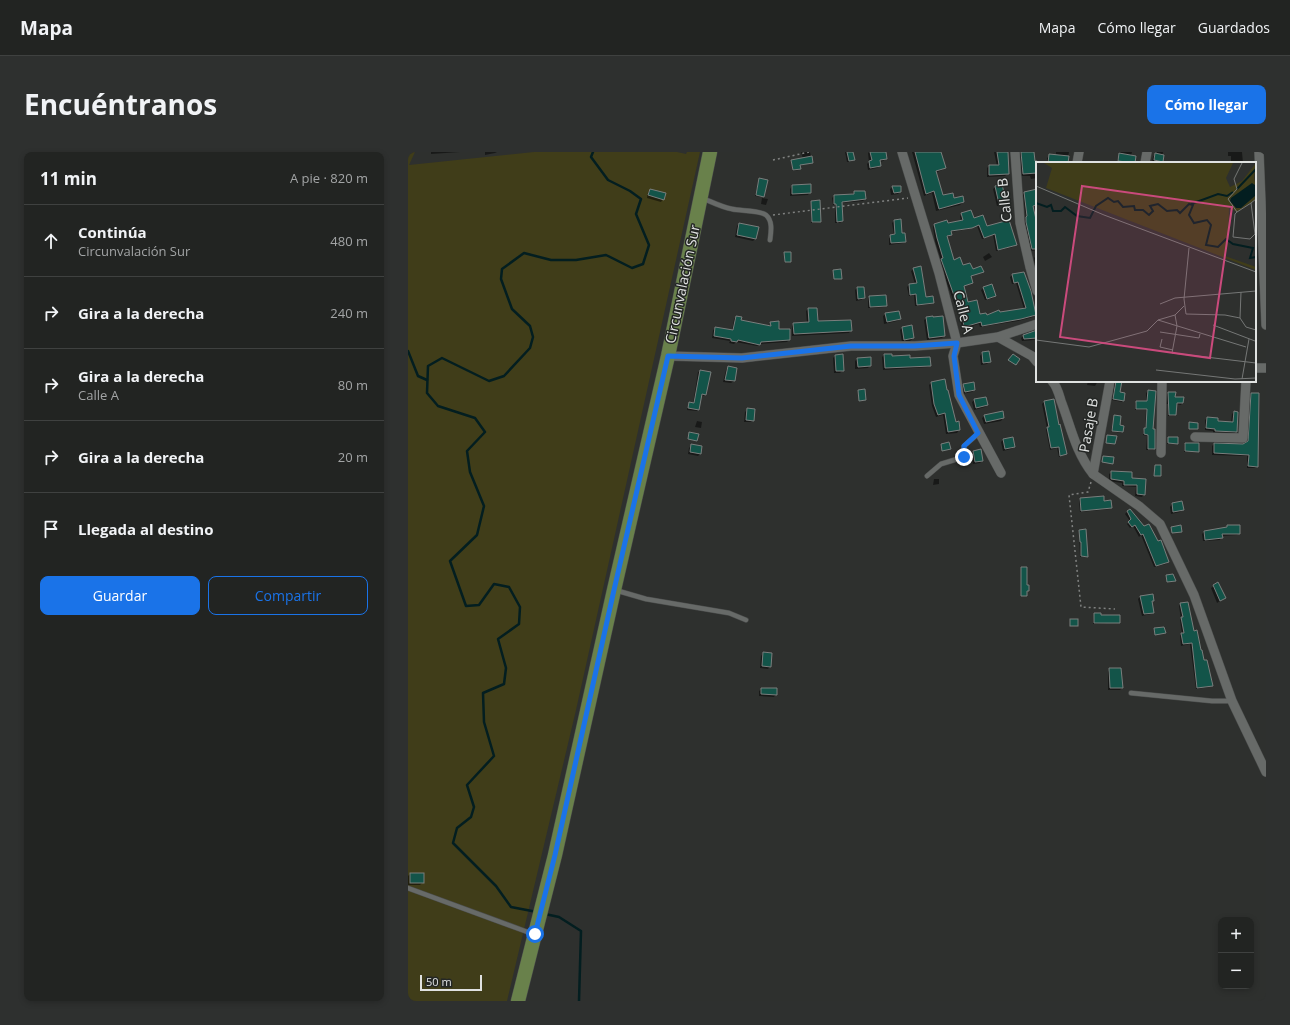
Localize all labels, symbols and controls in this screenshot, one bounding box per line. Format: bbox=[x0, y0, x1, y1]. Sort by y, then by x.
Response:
text: Mapa bbox=[20, 15, 73, 41]
text: Mapa bbox=[1039, 18, 1075, 37]
text: Cómo llegar bbox=[1097, 18, 1176, 37]
text: Guardados bbox=[1198, 18, 1270, 37]
text: Encuéntranos bbox=[24, 85, 217, 123]
button: Cómo llegar bbox=[1147, 85, 1266, 124]
inset map bbox=[1036, 162, 1256, 382]
text: 11 min bbox=[40, 167, 97, 190]
text: A pie · 820 m bbox=[290, 169, 368, 187]
street label: Calle B bbox=[992, 177, 1016, 223]
text: Continúa bbox=[78, 222, 147, 242]
street label: Circunvalación Sur bbox=[660, 223, 704, 345]
icon: ahead bbox=[40, 230, 62, 252]
text: 480 m bbox=[330, 232, 368, 250]
text: Circunvalación Sur bbox=[78, 242, 190, 260]
street label: Calle A bbox=[949, 288, 979, 336]
icon: right bbox=[40, 302, 62, 324]
text: Gira a la derecha bbox=[78, 303, 204, 323]
text: 240 m bbox=[330, 304, 368, 322]
text: Gira a la derecha bbox=[78, 366, 204, 386]
icon: right bbox=[40, 374, 62, 396]
text: 80 m bbox=[338, 376, 368, 394]
text: Calle A bbox=[78, 386, 119, 404]
street label: Pasaje B bbox=[1074, 396, 1102, 454]
icon: right bbox=[40, 446, 62, 468]
text: Gira a la derecha bbox=[78, 447, 204, 467]
text: 20 m bbox=[338, 448, 368, 466]
route end bbox=[955, 448, 973, 466]
icon: arrive bbox=[40, 518, 62, 540]
text: Llegada al destino bbox=[78, 519, 213, 539]
button: Guardar bbox=[40, 576, 200, 615]
button: Compartir bbox=[208, 576, 368, 615]
map controls bbox=[1218, 917, 1254, 989]
button: + bbox=[1218, 917, 1254, 953]
route start bbox=[526, 925, 544, 943]
button: − bbox=[1218, 953, 1254, 989]
scale bar bbox=[420, 973, 482, 992]
text: 50 m bbox=[426, 974, 452, 989]

